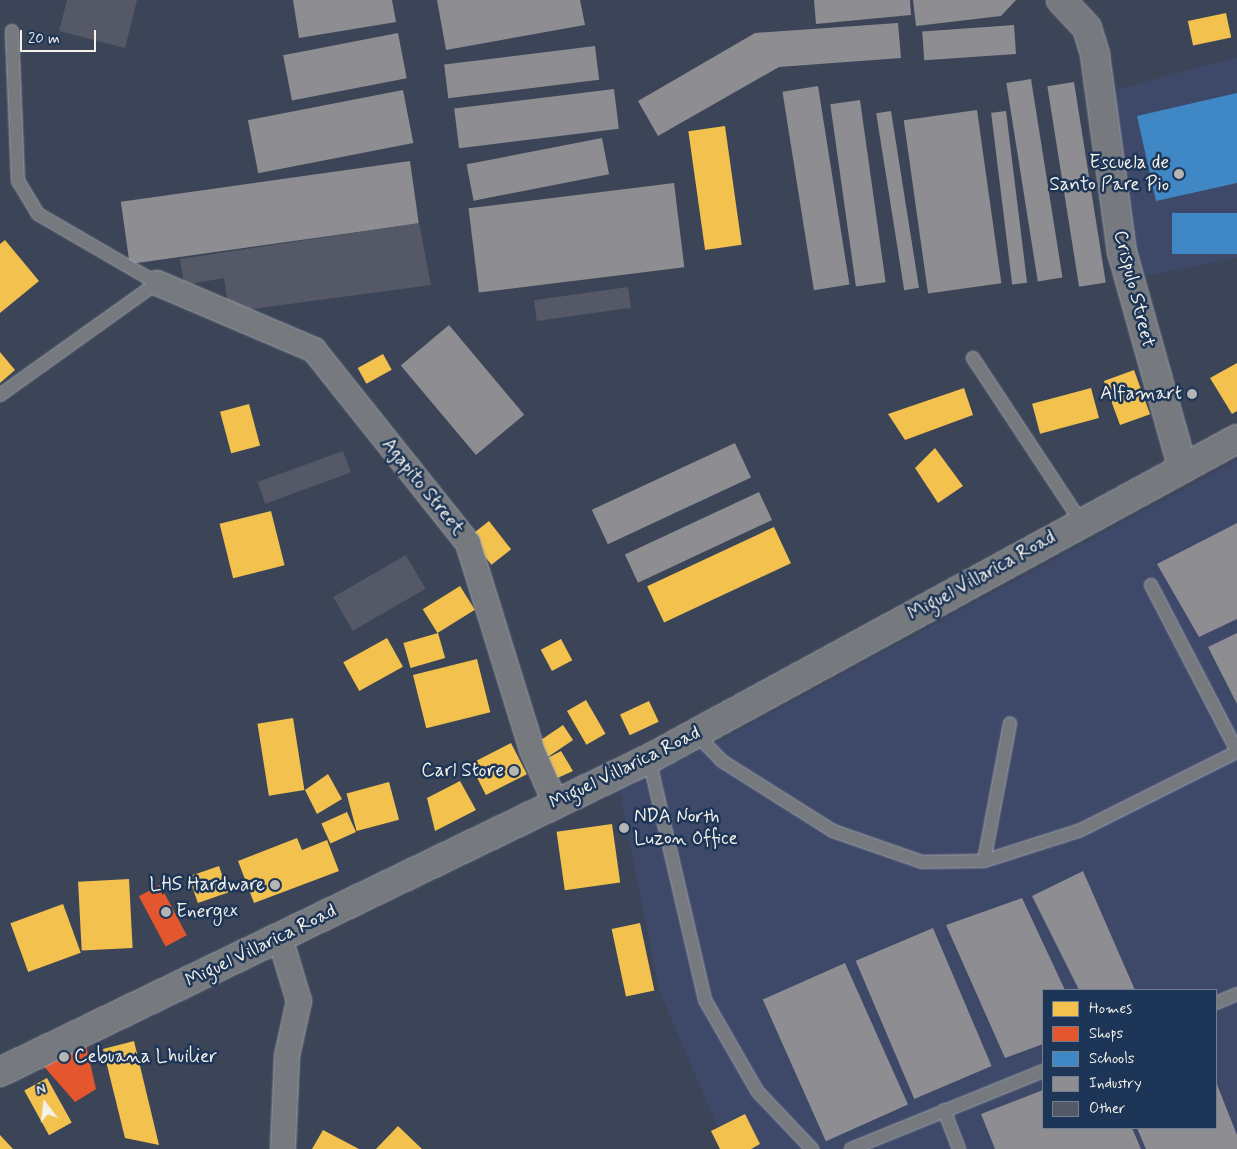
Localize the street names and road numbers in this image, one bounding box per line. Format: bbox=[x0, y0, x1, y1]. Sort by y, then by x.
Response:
street label: Crispulo Street bbox=[1109, 229, 1159, 349]
street label: Agapito Street bbox=[377, 434, 469, 540]
street label: Miguel Villarica Road bbox=[906, 527, 1058, 625]
street label: Miguel Villarica Road bbox=[547, 722, 703, 814]
street label: Miguel Villarica Road bbox=[183, 900, 339, 992]

